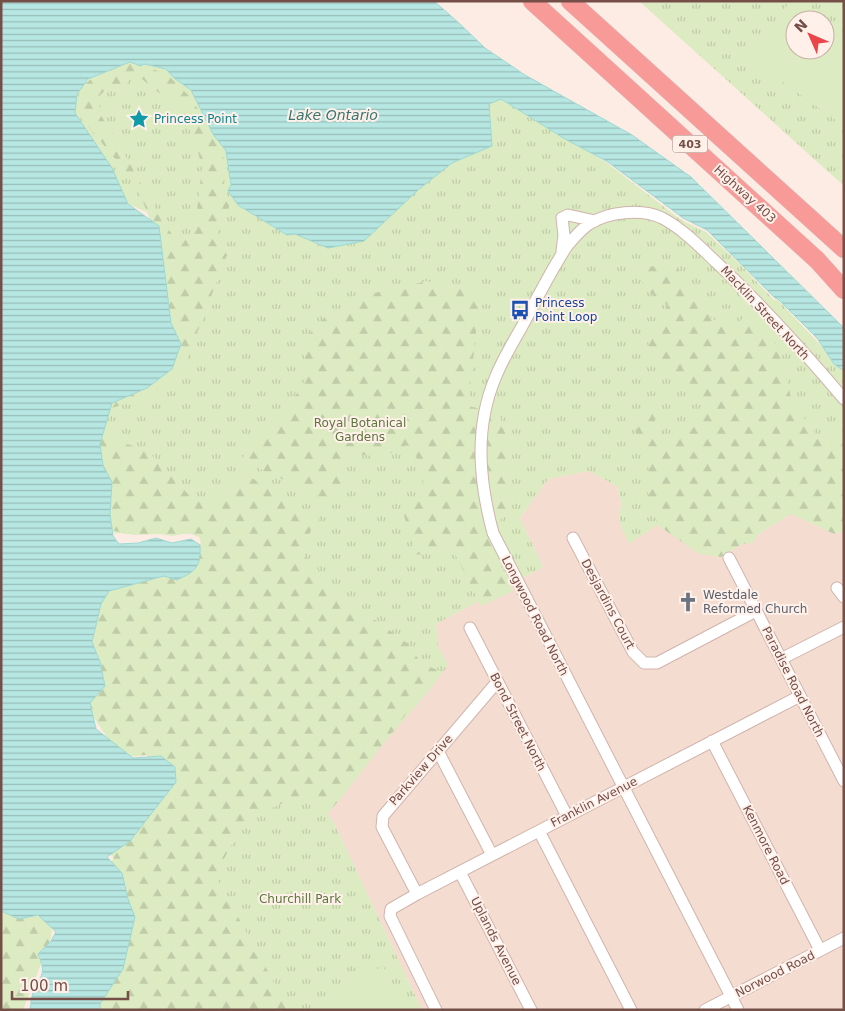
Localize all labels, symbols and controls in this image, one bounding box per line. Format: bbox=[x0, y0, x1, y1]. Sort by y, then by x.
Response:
north arrow bbox=[785, 10, 835, 60]
text: N bbox=[791, 16, 811, 36]
water label: Lake Ontario bbox=[288, 107, 378, 123]
place icon: Princess Point bbox=[128, 108, 150, 130]
place label: Princess Point bbox=[154, 112, 237, 126]
road number: 403 bbox=[672, 136, 708, 152]
street label: Highway 403 bbox=[711, 163, 779, 225]
street label: Macklin Street North bbox=[718, 263, 812, 363]
place label: Princess Point Loop bbox=[535, 296, 597, 324]
bus stop icon: Princess Point Loop bbox=[509, 299, 531, 321]
park label: Royal Botanical Gardens bbox=[314, 416, 406, 444]
street label: Longwood Road North bbox=[499, 554, 571, 678]
street label: Desjardins Court bbox=[578, 557, 638, 652]
place label: Westdale Reformed Church bbox=[703, 588, 807, 616]
church icon: Westdale Reformed Church bbox=[677, 591, 699, 613]
street label: Paradise Road North bbox=[759, 624, 827, 740]
street label: Bond Street North bbox=[487, 671, 549, 773]
street label: Parkview Drive bbox=[386, 732, 456, 808]
street label: Franklin Avenue bbox=[548, 774, 640, 830]
street label: Kenmore Road bbox=[740, 803, 792, 887]
park label: Churchill Park bbox=[259, 892, 341, 906]
street label: Uplands Avenue bbox=[468, 895, 524, 987]
street label: Norwood Road bbox=[733, 948, 817, 1000]
scale bar bbox=[12, 968, 129, 1000]
text: 100 m bbox=[20, 977, 68, 995]

